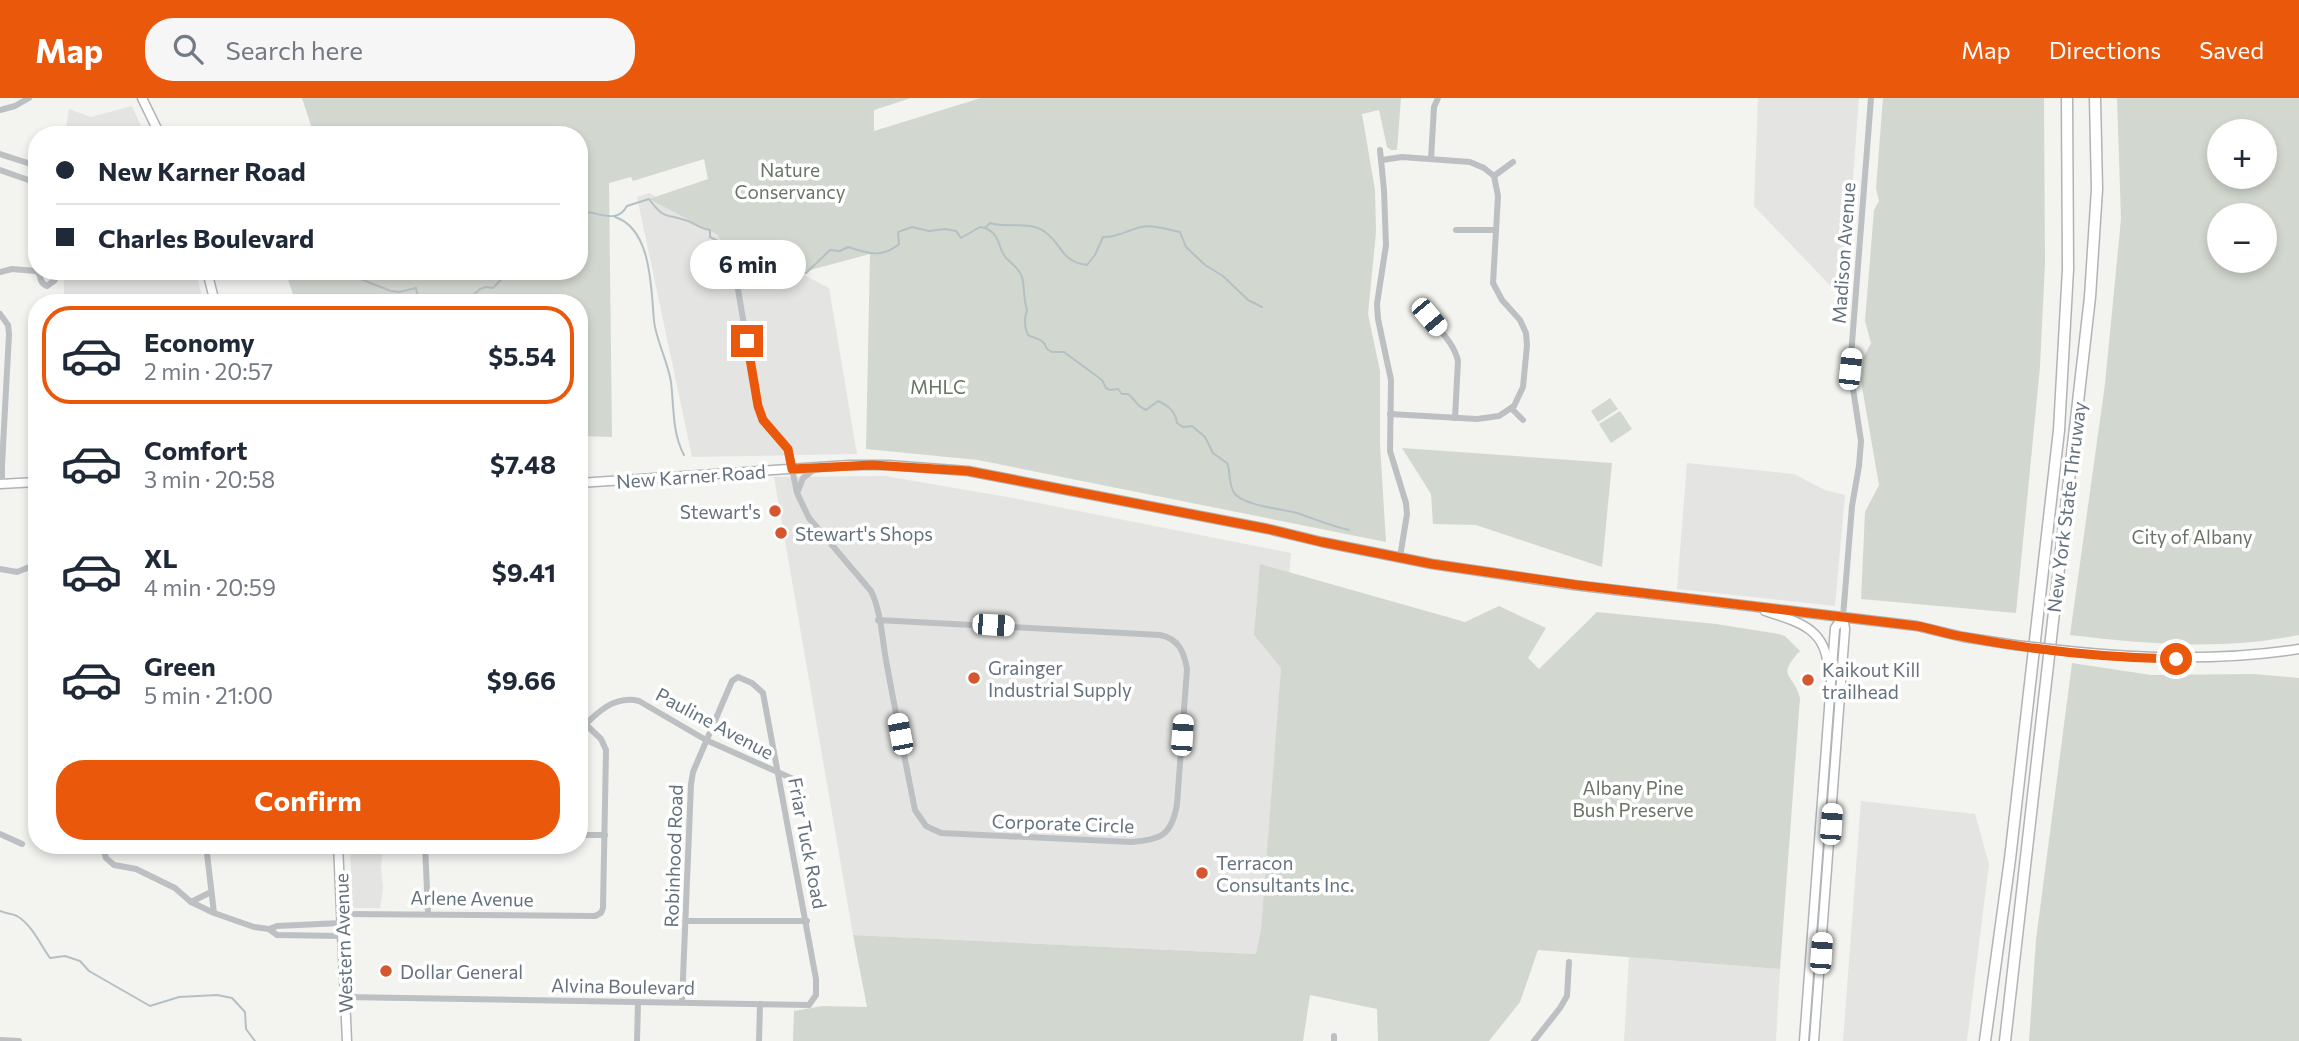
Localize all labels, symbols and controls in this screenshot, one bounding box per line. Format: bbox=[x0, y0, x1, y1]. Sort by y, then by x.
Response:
search box bbox=[145, 18, 635, 81]
text: Map bbox=[35, 29, 103, 70]
icon: search bbox=[169, 30, 207, 68]
text: Search here bbox=[225, 34, 363, 65]
text: Map bbox=[1961, 35, 2011, 64]
text: Directions bbox=[2049, 35, 2161, 64]
text: Saved bbox=[2199, 35, 2264, 64]
map controls bbox=[2207, 119, 2277, 273]
button: + bbox=[2207, 119, 2277, 189]
text: New Karner Road bbox=[98, 155, 306, 186]
park label: Nature Conservancy bbox=[734, 158, 846, 203]
street label: Madison Avenue bbox=[1827, 182, 1859, 324]
button: − bbox=[2207, 203, 2277, 273]
text: Charles Boulevard bbox=[98, 222, 314, 253]
callout: 6 min bbox=[689, 240, 805, 288]
text: 6 min bbox=[719, 250, 777, 278]
car bbox=[1408, 294, 1451, 340]
icon: car bbox=[60, 324, 123, 387]
route end bbox=[731, 325, 763, 357]
text: Economy bbox=[144, 326, 255, 357]
text: $5.54 bbox=[488, 340, 556, 371]
car bbox=[1838, 347, 1863, 391]
text: 2 min · 20:57 bbox=[144, 357, 273, 385]
park label: MHLC bbox=[910, 375, 966, 398]
street label: New York State Thruway bbox=[2042, 400, 2090, 614]
icon: car bbox=[60, 432, 123, 495]
text: Comfort bbox=[144, 434, 247, 465]
text: $7.48 bbox=[490, 448, 556, 479]
street label: New Karner Road bbox=[616, 459, 766, 493]
text: 3 min · 20:58 bbox=[144, 465, 275, 493]
place label: Stewart's bbox=[680, 500, 761, 523]
marker: Stewart's bbox=[767, 503, 783, 519]
place label: Stewart's Shops bbox=[795, 522, 933, 545]
marker: Stewart's Shops bbox=[773, 525, 789, 541]
park label: City of Albany bbox=[2131, 525, 2253, 548]
icon: car bbox=[60, 540, 123, 603]
text: XL bbox=[144, 542, 178, 573]
text: $9.41 bbox=[492, 556, 556, 587]
text: 4 min · 20:59 bbox=[144, 573, 276, 601]
car bbox=[972, 613, 1015, 637]
route start bbox=[2160, 643, 2192, 675]
icon: car bbox=[60, 648, 123, 711]
text: Green bbox=[144, 650, 216, 681]
place label: Grainger Industrial Supply bbox=[988, 656, 1132, 701]
place label: Kaikout Kill trailhead bbox=[1822, 658, 1920, 703]
text: $9.66 bbox=[487, 664, 556, 695]
marker: Grainger Industrial Supply bbox=[966, 670, 982, 686]
marker: Kaikout Kill trailhead bbox=[1800, 672, 1816, 688]
text: 5 min · 21:00 bbox=[144, 681, 273, 709]
street label: Pauline Avenue bbox=[652, 682, 778, 764]
car bbox=[886, 711, 915, 757]
car bbox=[1171, 713, 1194, 757]
button: Confirm bbox=[56, 760, 560, 840]
street label: Friar Tuck Road bbox=[784, 775, 832, 911]
park label: Albany Pine Bush Preserve bbox=[1573, 776, 1693, 821]
street label: Robinhood Road bbox=[659, 784, 687, 928]
car bbox=[1820, 802, 1843, 846]
street label: Corporate Circle bbox=[991, 809, 1135, 837]
place label: Terracon Consultants Inc. bbox=[1216, 851, 1354, 896]
marker: Terracon Consultants Inc. bbox=[1194, 865, 1210, 881]
street label: Western Avenue bbox=[329, 873, 357, 1013]
street label: Arlene Avenue bbox=[410, 885, 534, 911]
car bbox=[1810, 931, 1833, 975]
place label: Dollar General bbox=[400, 960, 523, 983]
marker: Dollar General bbox=[378, 963, 394, 979]
street label: Alvina Boulevard bbox=[551, 973, 695, 999]

